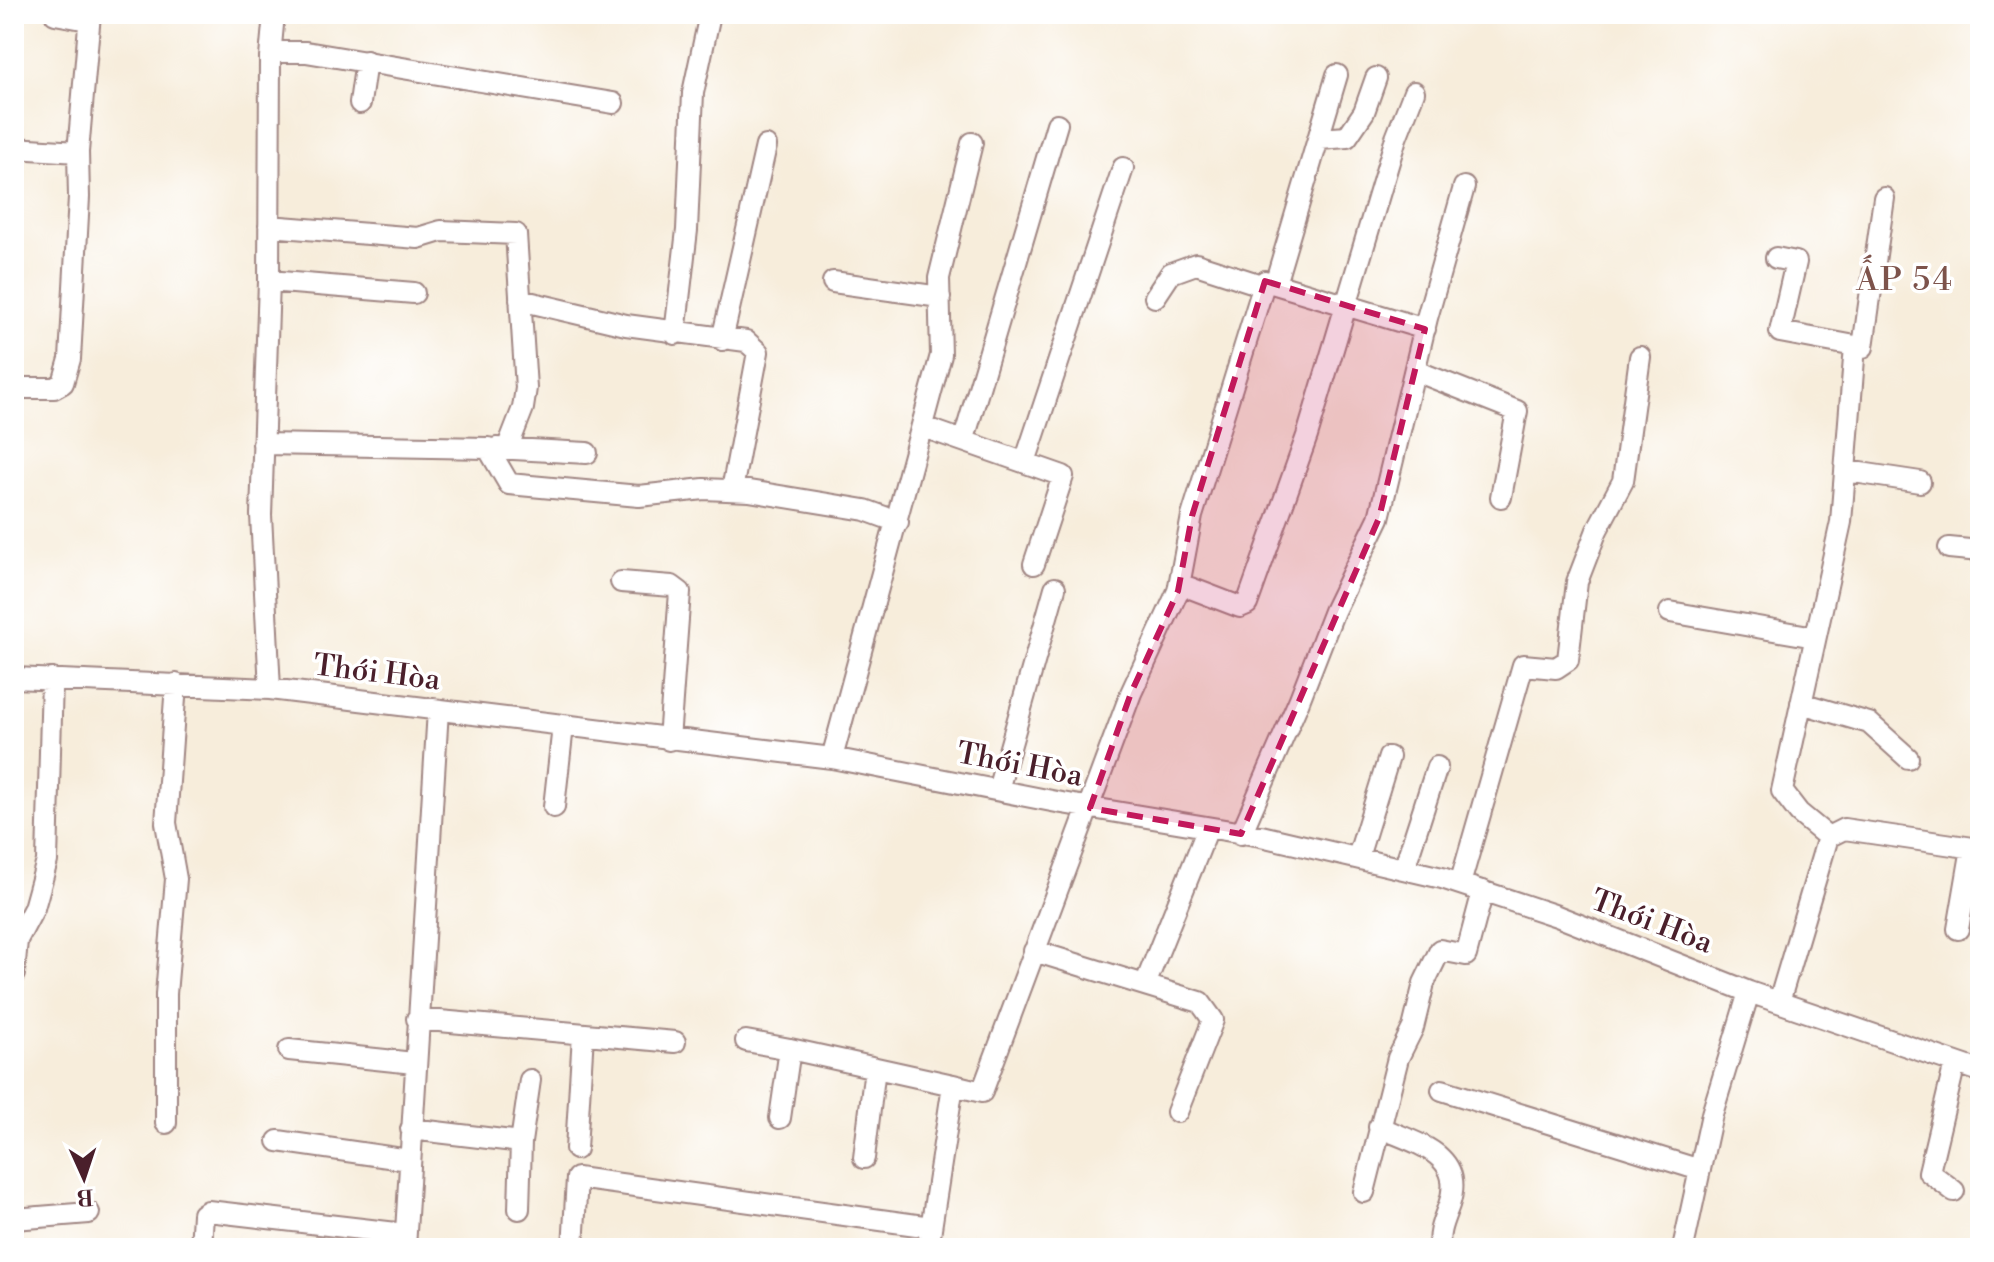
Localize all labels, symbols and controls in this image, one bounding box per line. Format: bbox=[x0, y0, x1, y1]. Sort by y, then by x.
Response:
district label: ẤP 54 bbox=[1855, 254, 1954, 300]
street label: Thới Hòa bbox=[311, 646, 443, 700]
street label: Thới Hòa bbox=[954, 734, 1087, 796]
street label: Thới Hòa bbox=[1585, 881, 1719, 963]
north arrow bbox=[44, 1138, 124, 1218]
text: B bbox=[76, 1183, 94, 1210]

